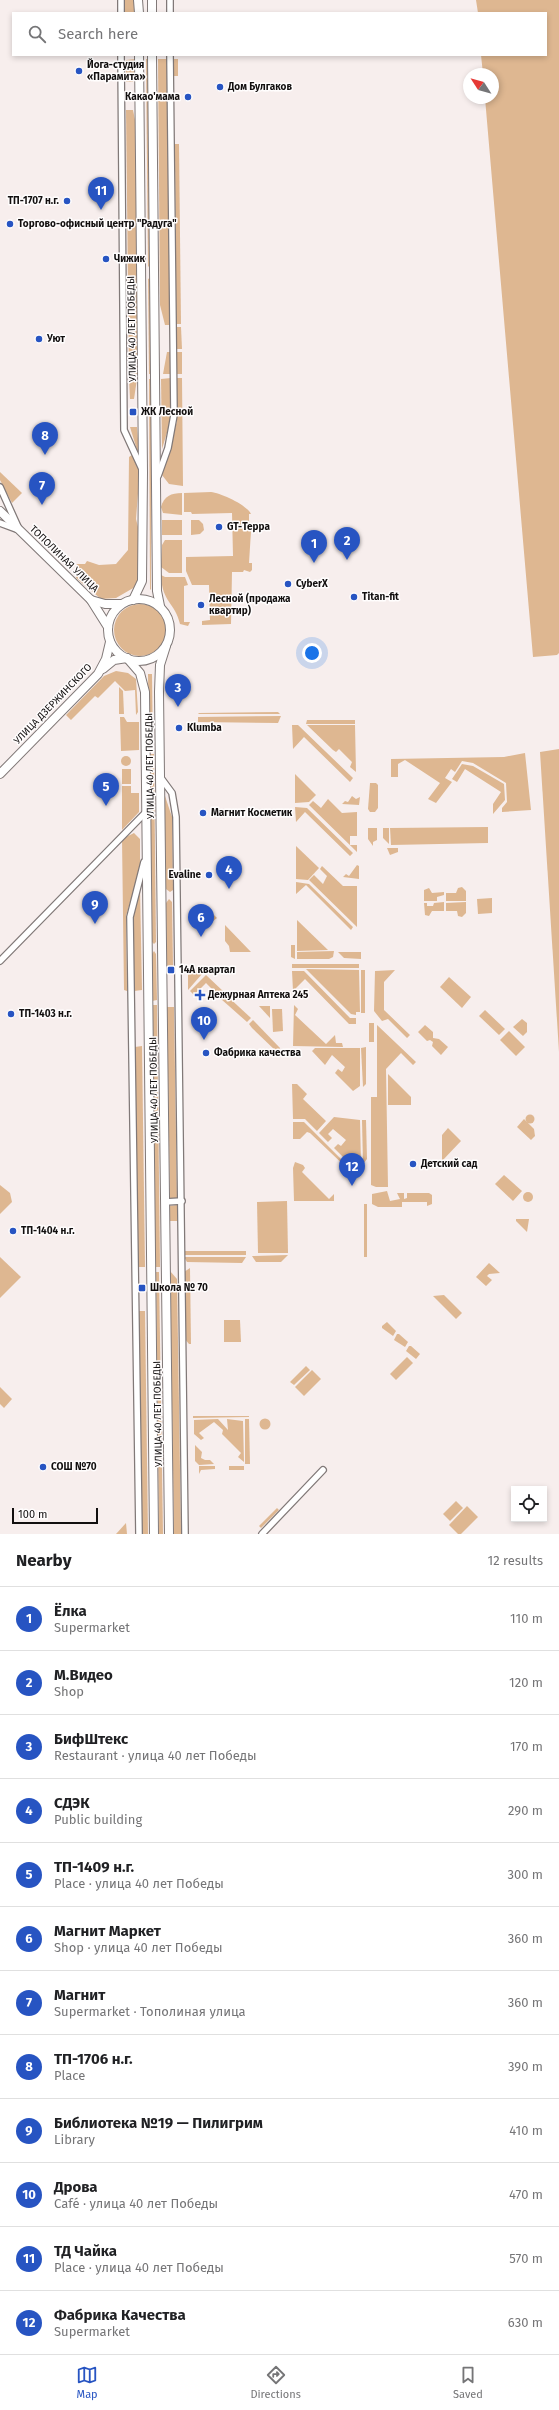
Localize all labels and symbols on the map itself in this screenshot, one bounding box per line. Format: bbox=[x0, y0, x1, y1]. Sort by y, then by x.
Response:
place label: Йога-студия «Парамита» bbox=[87, 58, 145, 83]
marker: Йога-студия «Парамита» bbox=[74, 66, 84, 76]
north arrow bbox=[463, 68, 499, 104]
place label: Дом Булгаков bbox=[227, 81, 292, 93]
marker: Дом Булгаков bbox=[215, 82, 225, 92]
place label: Какао'мама bbox=[125, 91, 181, 103]
marker: Какао'мама bbox=[183, 92, 193, 102]
pin: 11 bbox=[88, 177, 114, 210]
place label: ТП-1707 н.г. bbox=[8, 195, 60, 207]
marker: ТП-1707 н.г. bbox=[62, 196, 72, 206]
place label: Торгово-офисный центр "Радуга" bbox=[18, 218, 177, 230]
marker: Торгово-офисный центр "Радуга" bbox=[5, 219, 15, 229]
place label: Чижик bbox=[114, 253, 146, 265]
marker: Чижик bbox=[101, 254, 111, 264]
street label: УЛИЦА 40 ЛЕТ ПОБЕДЫ bbox=[125, 276, 139, 382]
place label: Уют bbox=[46, 333, 65, 345]
marker: Уют bbox=[34, 334, 44, 344]
place label: ЖК Лесной bbox=[140, 406, 193, 418]
marker: ЖК Лесной bbox=[128, 407, 138, 417]
pin: 8 bbox=[32, 422, 58, 455]
pin: 7 bbox=[29, 472, 55, 505]
place label: GT-Терра bbox=[227, 521, 270, 533]
marker: GT-Терра bbox=[214, 522, 224, 532]
street label: ТОПОЛИНАЯ УЛИЦА bbox=[27, 523, 101, 595]
pin: 2 bbox=[334, 527, 360, 560]
pin: 1 bbox=[301, 530, 327, 563]
place label: CyberX bbox=[296, 578, 328, 590]
marker: CyberX bbox=[283, 579, 293, 589]
place label: Titan-fit bbox=[362, 591, 399, 603]
place label: Лесной (продажа квартир) bbox=[209, 592, 291, 617]
marker: Titan-fit bbox=[349, 592, 359, 602]
marker: Лесной (продажа квартир) bbox=[196, 600, 206, 610]
your location bbox=[302, 643, 322, 663]
street label: УЛИЦА ДЗЕРЖИНСКОГО bbox=[11, 661, 95, 747]
pin: 3 bbox=[165, 674, 191, 707]
street label: УЛИЦА 40 ЛЕТ ПОБЕДЫ bbox=[143, 713, 157, 819]
place label: Klumba bbox=[187, 722, 222, 734]
marker: Klumba bbox=[174, 723, 184, 733]
pin: 5 bbox=[93, 773, 119, 806]
place label: Магнит Косметик bbox=[211, 807, 293, 819]
marker: Магнит Косметик bbox=[198, 808, 208, 818]
pin: 4 bbox=[216, 856, 242, 889]
place label: Evaline bbox=[169, 869, 201, 881]
marker: Evaline bbox=[204, 870, 214, 880]
pin: 9 bbox=[82, 891, 108, 924]
pin: 6 bbox=[188, 904, 214, 937]
place label: 14А квартал bbox=[179, 964, 236, 976]
marker: 14А квартал bbox=[166, 965, 176, 975]
place label: Дежурная Аптека 245 bbox=[207, 989, 309, 1001]
marker: Дежурная Аптека 245 bbox=[195, 990, 205, 1000]
pin: 10 bbox=[191, 1007, 217, 1040]
place label: ТП-1403 н.г. bbox=[19, 1008, 73, 1020]
marker: ТП-1403 н.г. bbox=[6, 1009, 16, 1019]
street label: УЛИЦА 40 ЛЕТ ПОБЕДЫ bbox=[147, 1037, 161, 1143]
place label: Фабрика качества bbox=[214, 1047, 302, 1059]
marker: Фабрика качества bbox=[201, 1048, 211, 1058]
pin: 12 bbox=[339, 1153, 365, 1186]
place label: Детский сад bbox=[420, 1158, 478, 1170]
marker: Детский сад bbox=[408, 1159, 418, 1169]
place label: ТП-1404 н.г. bbox=[21, 1225, 75, 1237]
marker: ТП-1404 н.г. bbox=[8, 1226, 18, 1236]
place label: Школа № 70 bbox=[150, 1282, 208, 1294]
marker: Школа № 70 bbox=[137, 1283, 147, 1293]
street label: УЛИЦА 40 ЛЕТ ПОБЕДЫ bbox=[151, 1361, 165, 1467]
place label: СОШ №70 bbox=[51, 1461, 97, 1473]
marker: СОШ №70 bbox=[38, 1462, 48, 1472]
scale bar bbox=[12, 1506, 98, 1525]

